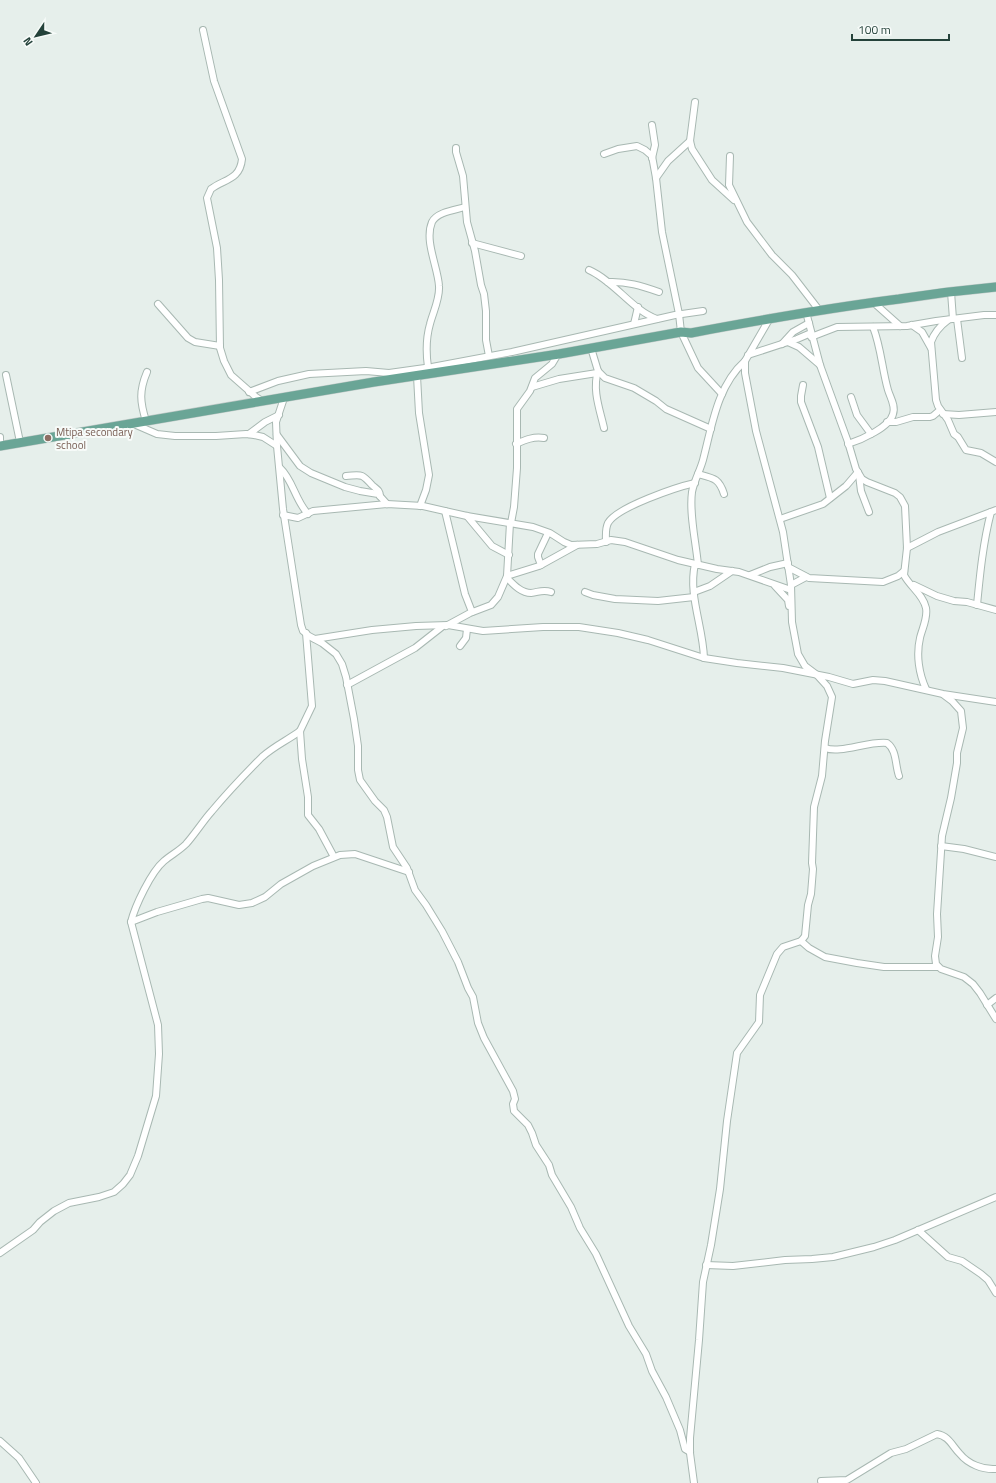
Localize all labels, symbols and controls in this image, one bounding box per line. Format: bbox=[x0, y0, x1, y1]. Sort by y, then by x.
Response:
north arrow bbox=[16, 16, 56, 56]
scale bar bbox=[852, 16, 949, 42]
text: 100 m bbox=[858, 20, 891, 39]
text: N bbox=[19, 34, 37, 49]
place label: Mtipa secondary school bbox=[56, 424, 133, 453]
marker: Mtipa secondary school bbox=[43, 433, 53, 443]

